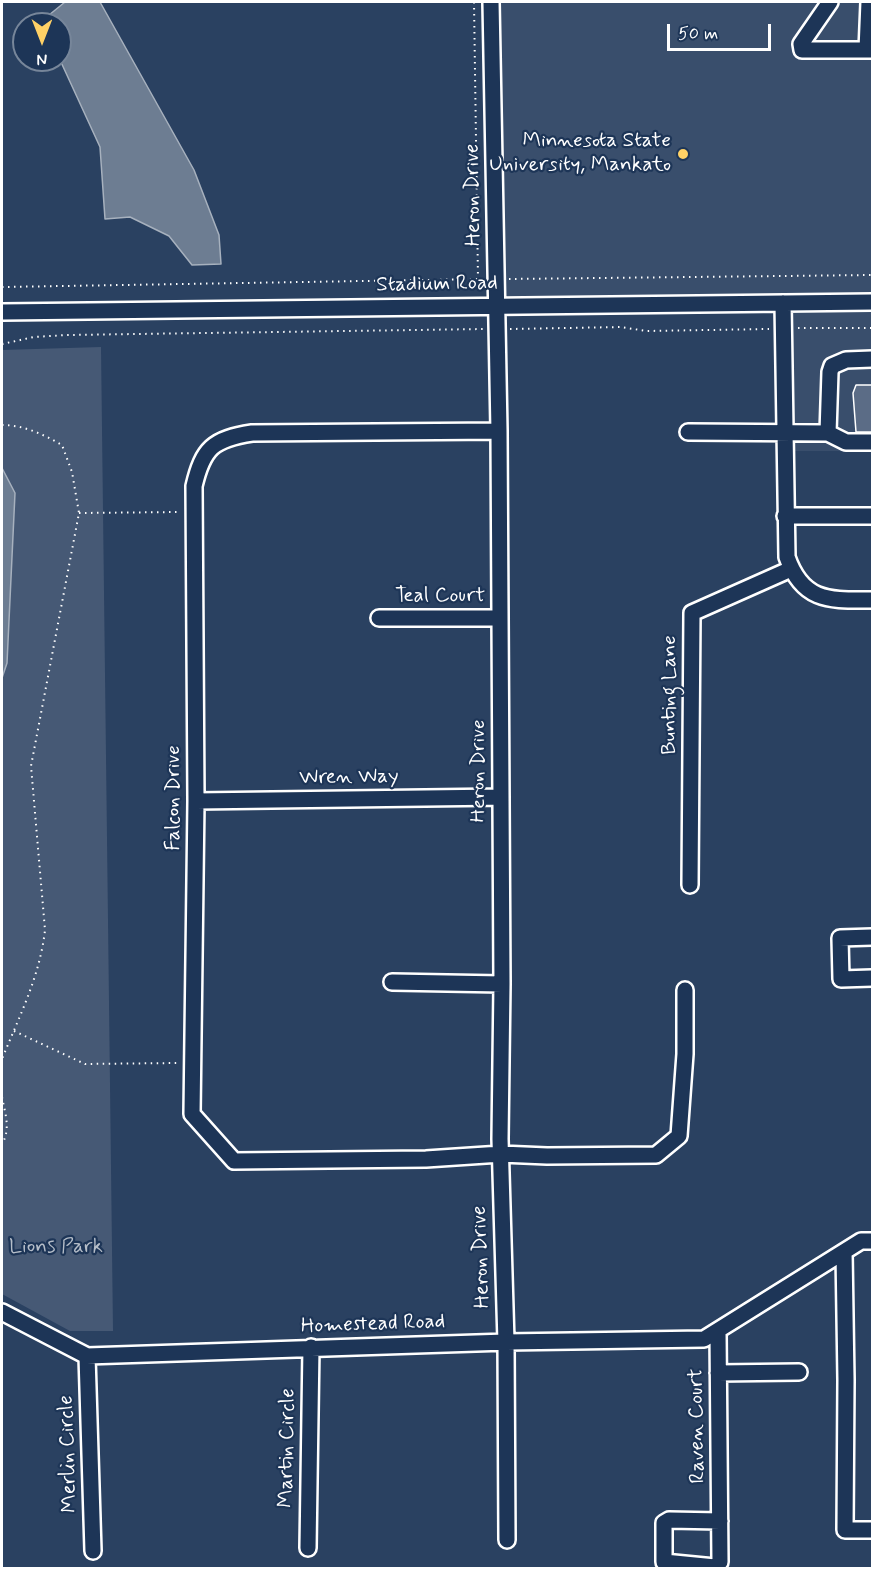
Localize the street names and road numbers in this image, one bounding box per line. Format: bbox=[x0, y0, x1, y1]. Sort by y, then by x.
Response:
street label: Heron Drive bbox=[461, 143, 487, 247]
street label: Stadium Road bbox=[376, 271, 498, 299]
street label: Teal Court bbox=[395, 584, 485, 610]
street label: Bunting Lane bbox=[658, 635, 684, 755]
street label: Heron Drive bbox=[467, 720, 493, 822]
street label: Falcon Drive bbox=[162, 745, 188, 851]
street label: Wren Way bbox=[299, 765, 399, 791]
street label: Heron Drive bbox=[468, 1205, 496, 1309]
street label: Homestead Road bbox=[300, 1310, 446, 1340]
street label: Raven Court bbox=[684, 1368, 712, 1484]
street label: Martin Circle bbox=[274, 1388, 302, 1508]
street label: Merlin Circle bbox=[54, 1395, 84, 1513]

